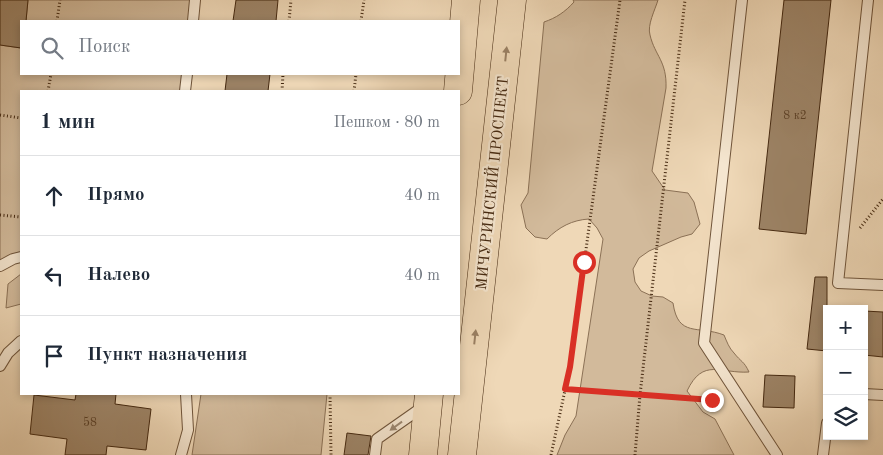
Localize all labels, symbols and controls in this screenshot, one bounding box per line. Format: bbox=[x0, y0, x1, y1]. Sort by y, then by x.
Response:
search box bbox=[20, 20, 460, 75]
icon: search bbox=[38, 34, 66, 62]
text: Поиск bbox=[78, 38, 130, 57]
one-way arrow bbox=[502, 45, 510, 61]
street label: МИЧУРИНСКИЙ ПРОСПЕКТ bbox=[471, 75, 512, 291]
house number: 8 к2 bbox=[783, 110, 807, 122]
text: 1 мин bbox=[40, 112, 95, 133]
text: Пешком · 80 m bbox=[333, 115, 440, 131]
icon: ahead bbox=[40, 182, 68, 210]
text: Прямо bbox=[87, 186, 145, 205]
text: 40 m bbox=[404, 188, 440, 204]
route start bbox=[573, 251, 596, 274]
icon: left bbox=[40, 262, 68, 290]
text: Налево bbox=[87, 266, 150, 285]
text: 40 m bbox=[404, 268, 440, 284]
map controls bbox=[823, 305, 868, 440]
button: + bbox=[823, 305, 868, 350]
one-way arrow bbox=[471, 329, 479, 345]
icon: arrive bbox=[40, 342, 68, 370]
text: Пункт назначения bbox=[87, 346, 247, 365]
button: − bbox=[823, 350, 868, 395]
route end bbox=[701, 389, 724, 412]
button: layers bbox=[823, 395, 868, 440]
house number: 58 bbox=[83, 416, 97, 429]
one-way arrow bbox=[390, 420, 403, 430]

